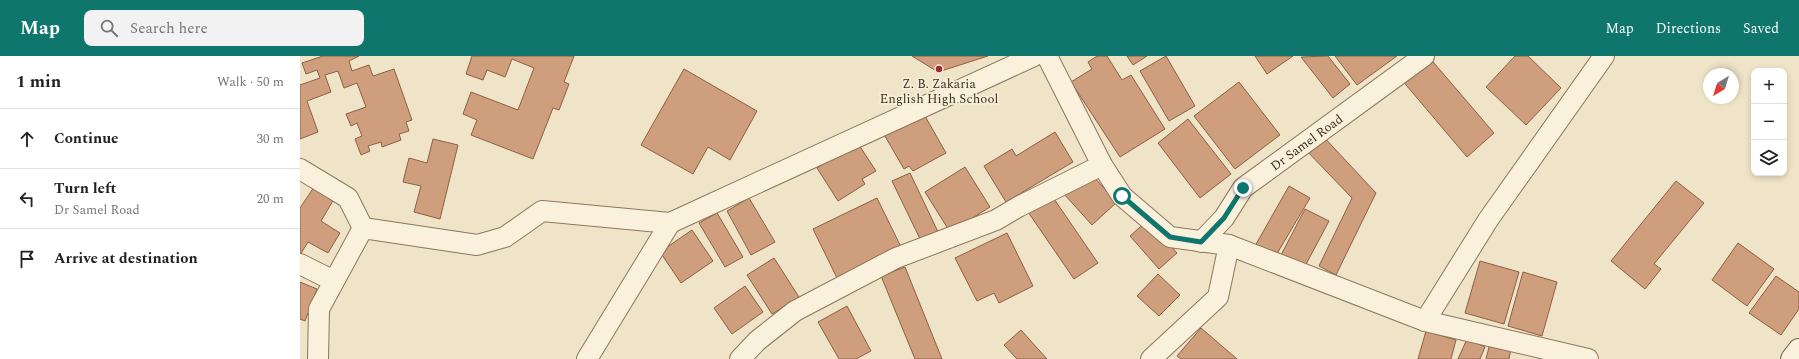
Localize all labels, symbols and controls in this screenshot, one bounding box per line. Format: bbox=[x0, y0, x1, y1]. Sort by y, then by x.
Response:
search box bbox=[84, 10, 364, 46]
text: Map bbox=[20, 14, 60, 43]
icon: search bbox=[98, 17, 120, 39]
text: Search here bbox=[130, 17, 208, 40]
text: Map bbox=[1606, 18, 1634, 39]
text: Directions bbox=[1656, 18, 1721, 39]
text: Saved bbox=[1743, 18, 1779, 39]
marker: Z. B. Zakaria English High School bbox=[934, 64, 944, 74]
north arrow bbox=[1703, 68, 1739, 104]
map controls bbox=[1751, 68, 1787, 176]
button: + bbox=[1751, 68, 1787, 104]
text: 1 min bbox=[16, 69, 61, 95]
text: Walk · 50 m bbox=[217, 72, 284, 92]
place label: Z. B. Zakaria English High School bbox=[880, 74, 998, 109]
button: − bbox=[1751, 104, 1787, 140]
street label: Dr Samel Road bbox=[1266, 109, 1347, 176]
text: Continue bbox=[54, 127, 119, 150]
icon: ahead bbox=[16, 128, 38, 150]
text: 30 m bbox=[257, 129, 284, 149]
button: layers bbox=[1751, 140, 1787, 176]
text: Turn left bbox=[54, 177, 116, 200]
route end bbox=[1234, 179, 1252, 197]
route start bbox=[1113, 187, 1131, 205]
icon: left bbox=[16, 188, 38, 210]
text: 20 m bbox=[257, 189, 284, 209]
text: Dr Samel Road bbox=[54, 200, 140, 220]
text: Arrive at destination bbox=[54, 247, 198, 270]
icon: arrive bbox=[16, 248, 38, 270]

